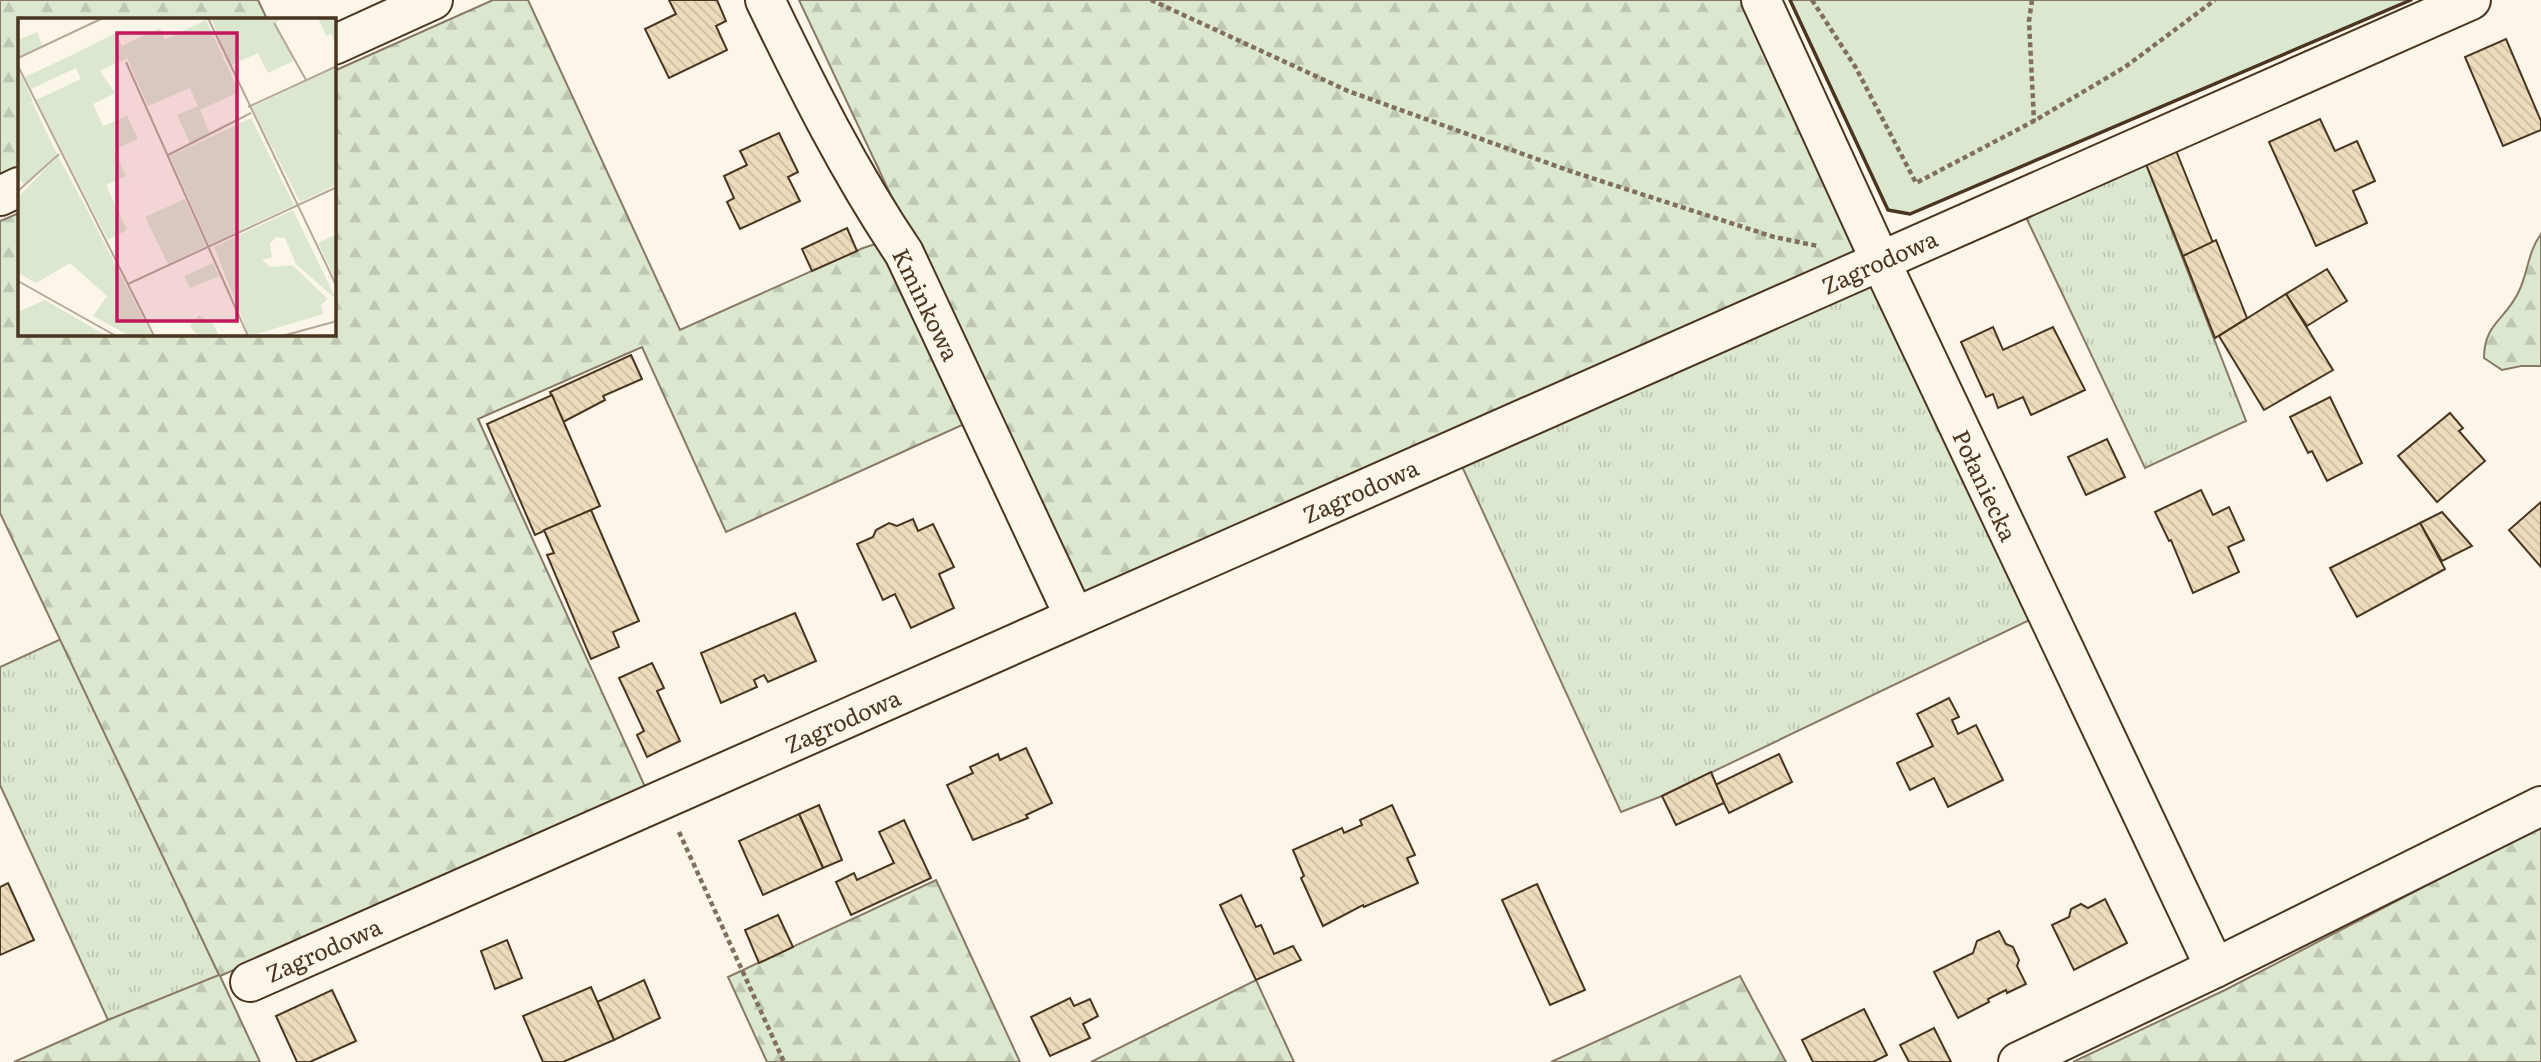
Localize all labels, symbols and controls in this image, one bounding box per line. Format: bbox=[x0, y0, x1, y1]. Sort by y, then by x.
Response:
inset map bbox=[18, 18, 336, 336]
street label: Zagrodowa bbox=[1816, 220, 1943, 302]
street label: Kminkowa bbox=[885, 242, 969, 367]
street label: Połaniecka bbox=[1945, 424, 2027, 547]
street label: Zagrodowa bbox=[1297, 449, 1424, 531]
street label: Zagrodowa bbox=[779, 679, 906, 761]
street label: Zagrodowa bbox=[260, 908, 387, 990]

